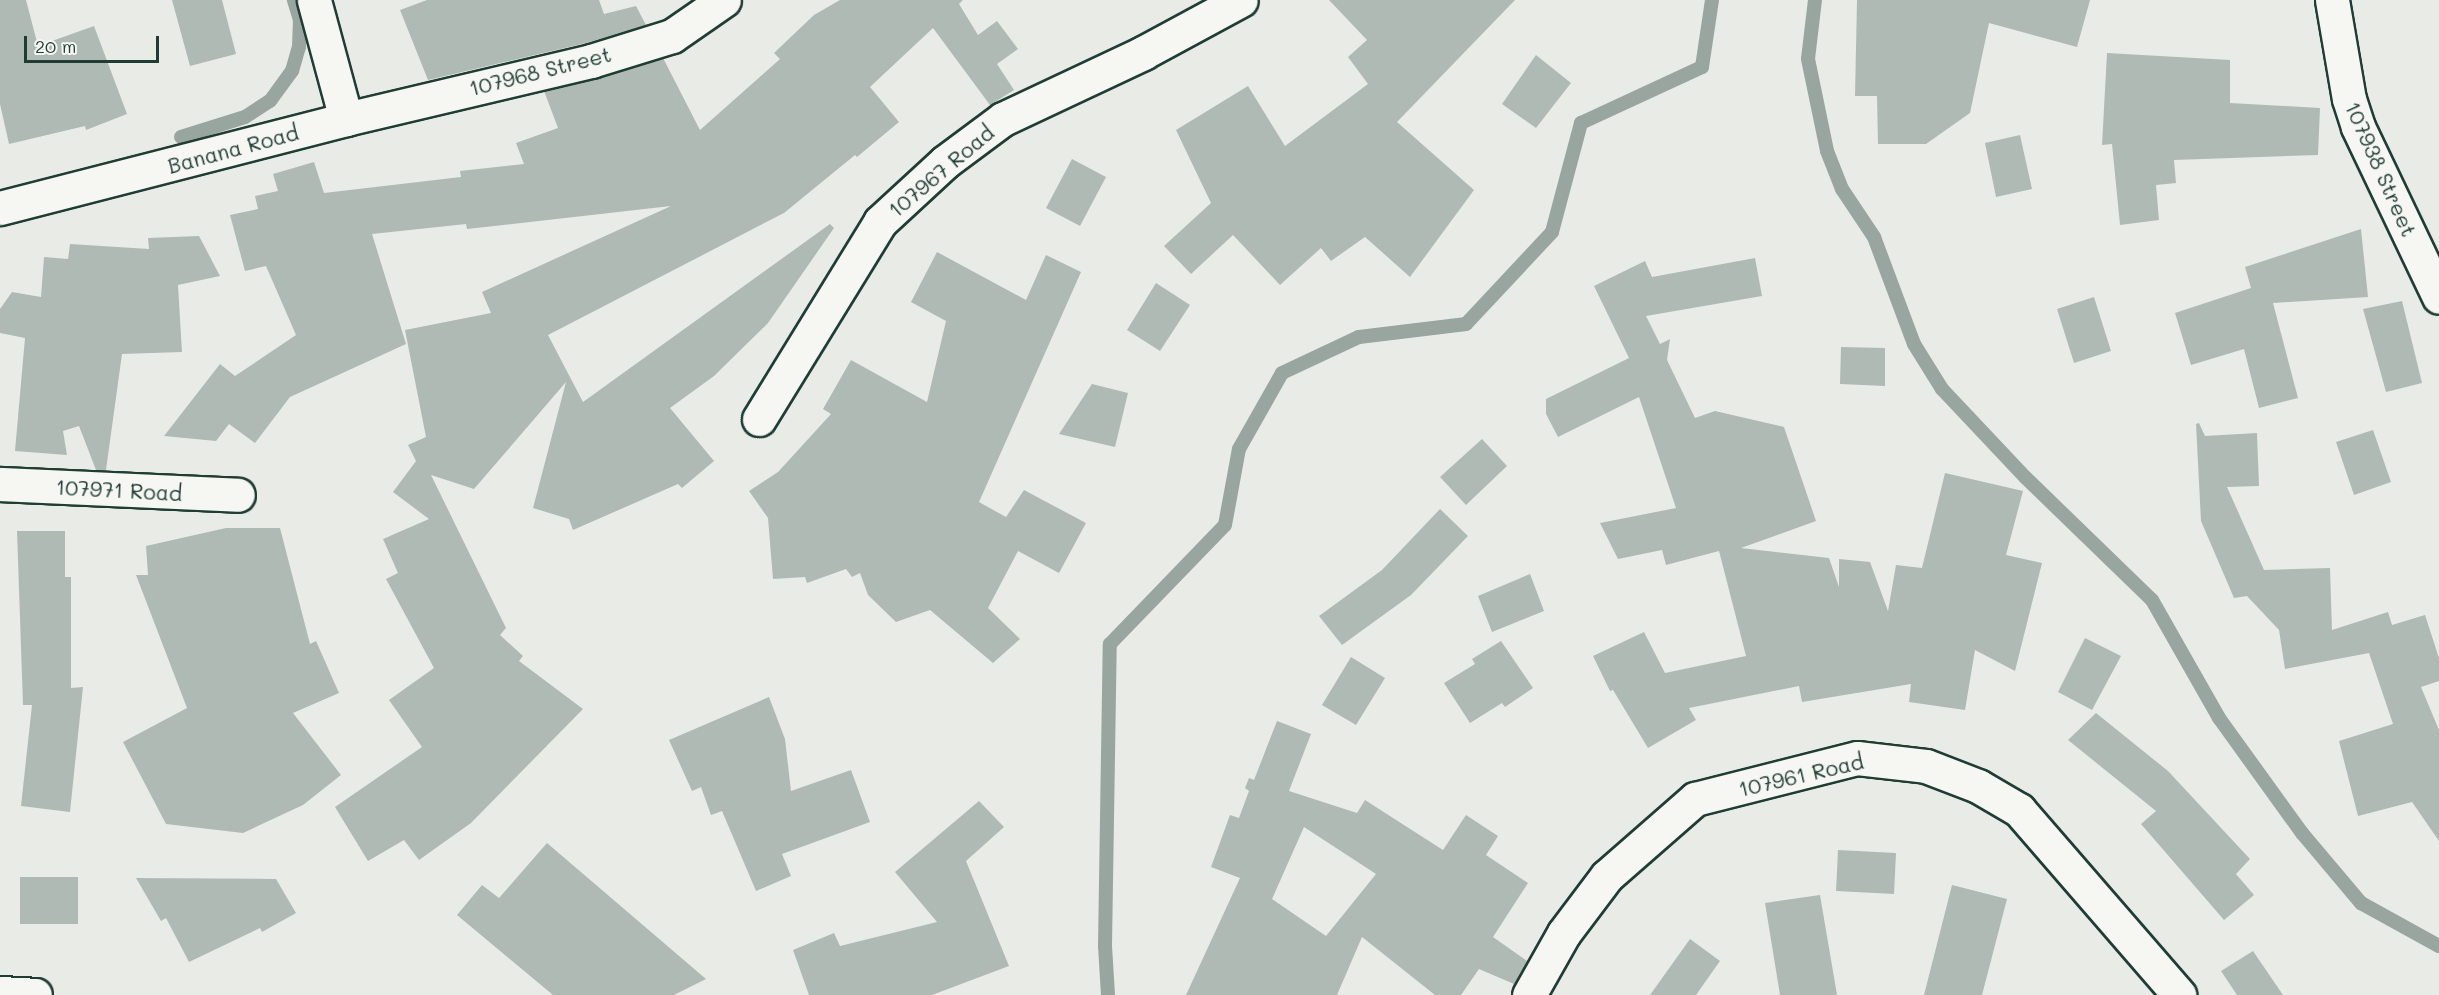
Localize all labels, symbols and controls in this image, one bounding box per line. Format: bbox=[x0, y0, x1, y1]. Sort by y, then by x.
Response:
scale bar bbox=[27, 24, 162, 62]
text: 20 m bbox=[35, 34, 76, 58]
street label: 107968 Street bbox=[466, 41, 614, 101]
street label: 107938 Street bbox=[2340, 98, 2422, 240]
street label: Banana Road bbox=[165, 119, 301, 179]
street label: 107967 Road bbox=[883, 120, 999, 222]
street label: 107971 Road bbox=[55, 474, 183, 506]
street label: 107961 Road bbox=[1736, 748, 1866, 802]

